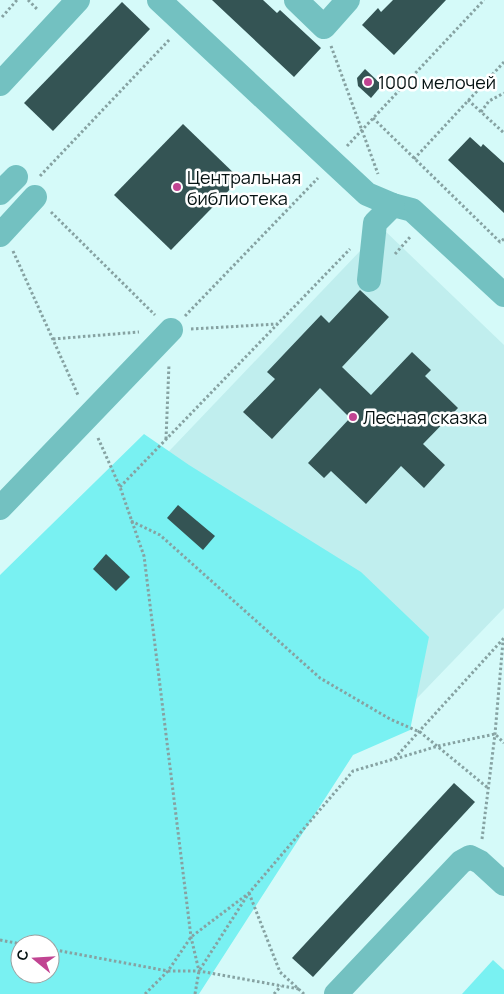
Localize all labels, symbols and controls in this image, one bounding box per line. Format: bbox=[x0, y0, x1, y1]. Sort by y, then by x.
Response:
place label: 1000 мелочей bbox=[378, 70, 496, 94]
marker: 1000 мелочей bbox=[362, 76, 374, 88]
place label: Центральная библиотека bbox=[187, 165, 301, 210]
marker: Центральная библиотека bbox=[171, 181, 183, 193]
place label: Лесная сказка bbox=[363, 405, 487, 429]
marker: Лесная сказка bbox=[347, 411, 359, 423]
north arrow bbox=[10, 934, 60, 984]
text: С bbox=[12, 947, 33, 963]

